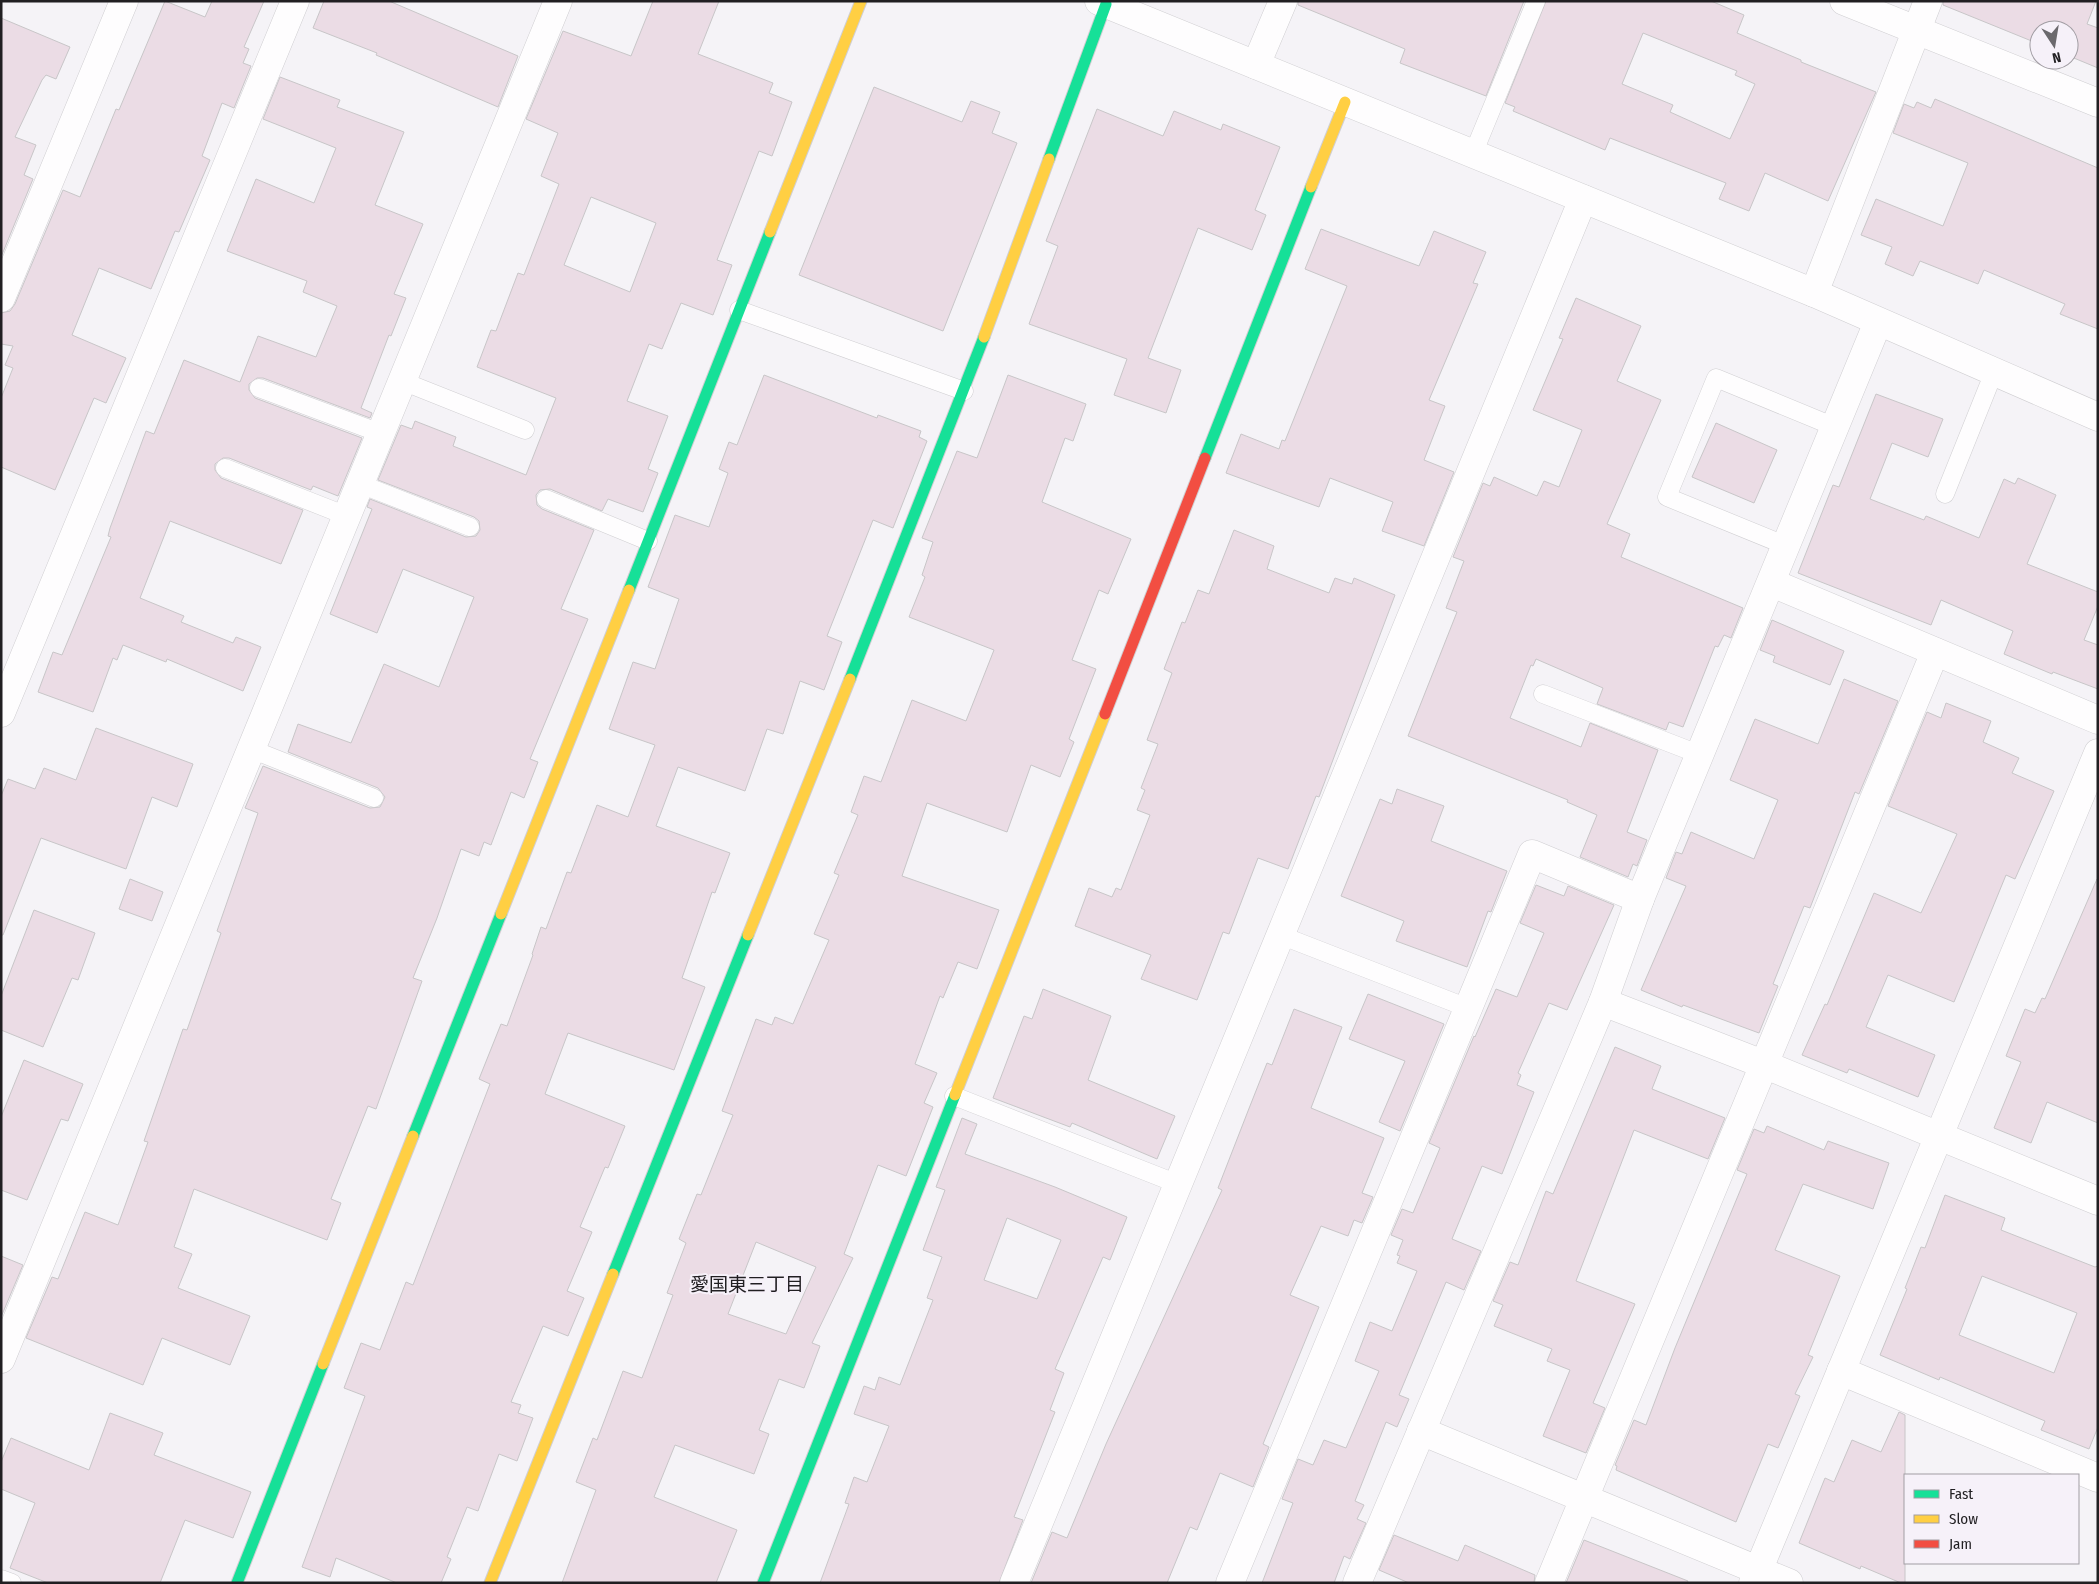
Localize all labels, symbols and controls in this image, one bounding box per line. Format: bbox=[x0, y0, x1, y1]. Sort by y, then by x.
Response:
north arrow bbox=[2029, 20, 2079, 70]
text: N bbox=[2051, 48, 2062, 66]
district label: 愛国東三丁目 bbox=[690, 1273, 804, 1296]
legend bbox=[1904, 1474, 2079, 1564]
text: Fast bbox=[1949, 1485, 1973, 1503]
text: Slow bbox=[1949, 1510, 1978, 1528]
text: Jam bbox=[1949, 1535, 1972, 1553]

